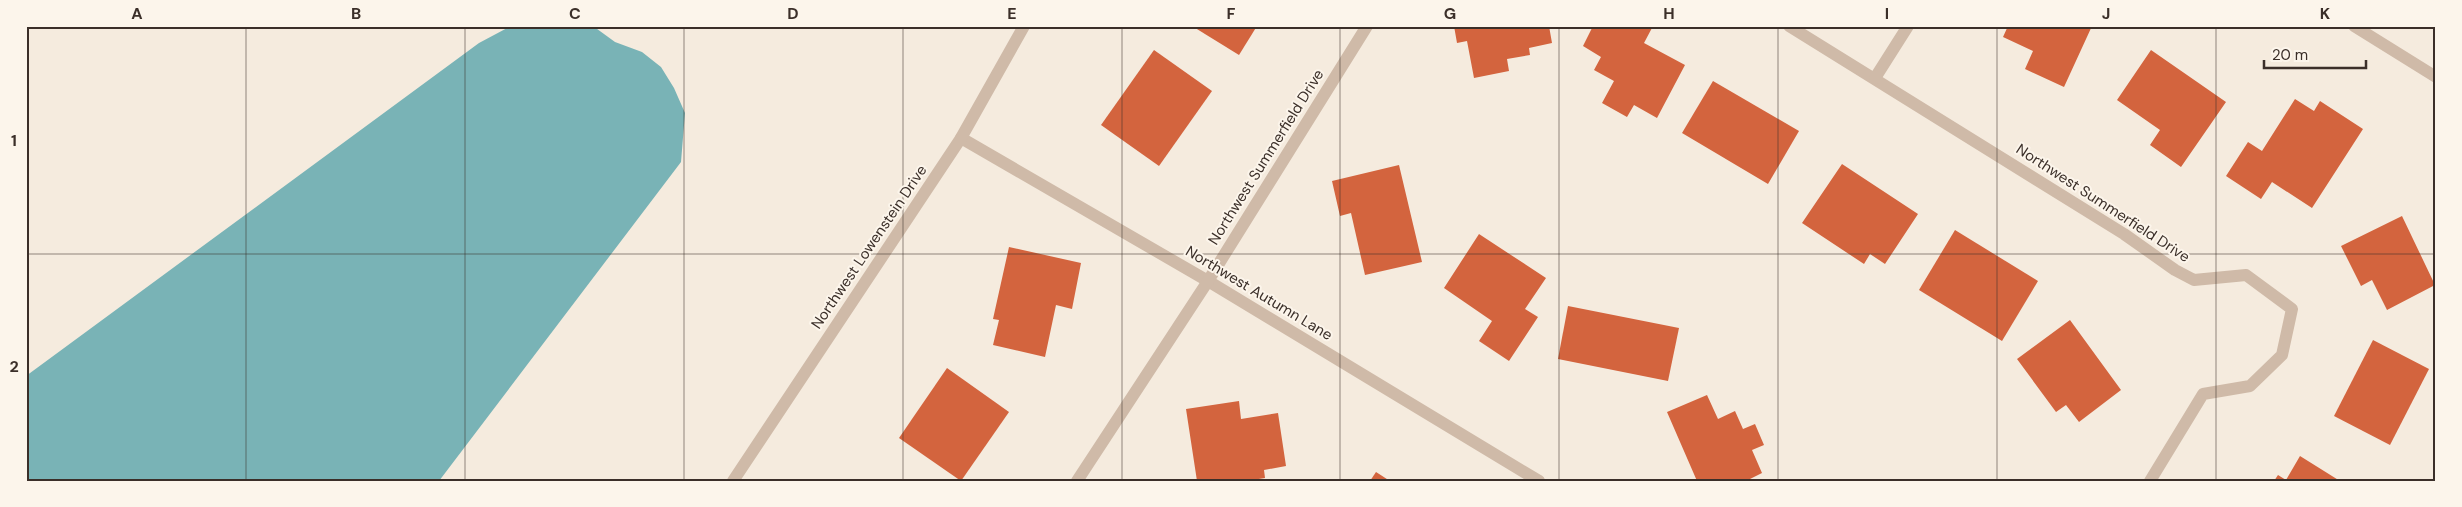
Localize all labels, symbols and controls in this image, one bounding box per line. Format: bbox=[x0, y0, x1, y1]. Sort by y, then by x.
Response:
text: A bbox=[131, 3, 143, 24]
text: B bbox=[351, 3, 361, 24]
text: C bbox=[569, 3, 581, 24]
text: D bbox=[787, 3, 799, 24]
text: E bbox=[1007, 3, 1017, 24]
text: F bbox=[1227, 3, 1236, 24]
text: G bbox=[1444, 3, 1456, 24]
text: H bbox=[1663, 3, 1675, 24]
text: I bbox=[1885, 3, 1889, 24]
text: J bbox=[2102, 3, 2110, 24]
text: K bbox=[2320, 3, 2331, 24]
scale bar bbox=[2264, 38, 2367, 70]
text: 20 m bbox=[2272, 45, 2308, 65]
street label: Northwest Summerfield Drive bbox=[1204, 65, 1328, 249]
text: 1 bbox=[11, 130, 17, 151]
street label: Northwest Summerfield Drive bbox=[2012, 139, 2194, 267]
street label: Northwest Lowenstein Drive bbox=[807, 161, 931, 333]
street label: Northwest Autumn Lane bbox=[1182, 241, 1336, 345]
text: 2 bbox=[9, 356, 19, 377]

